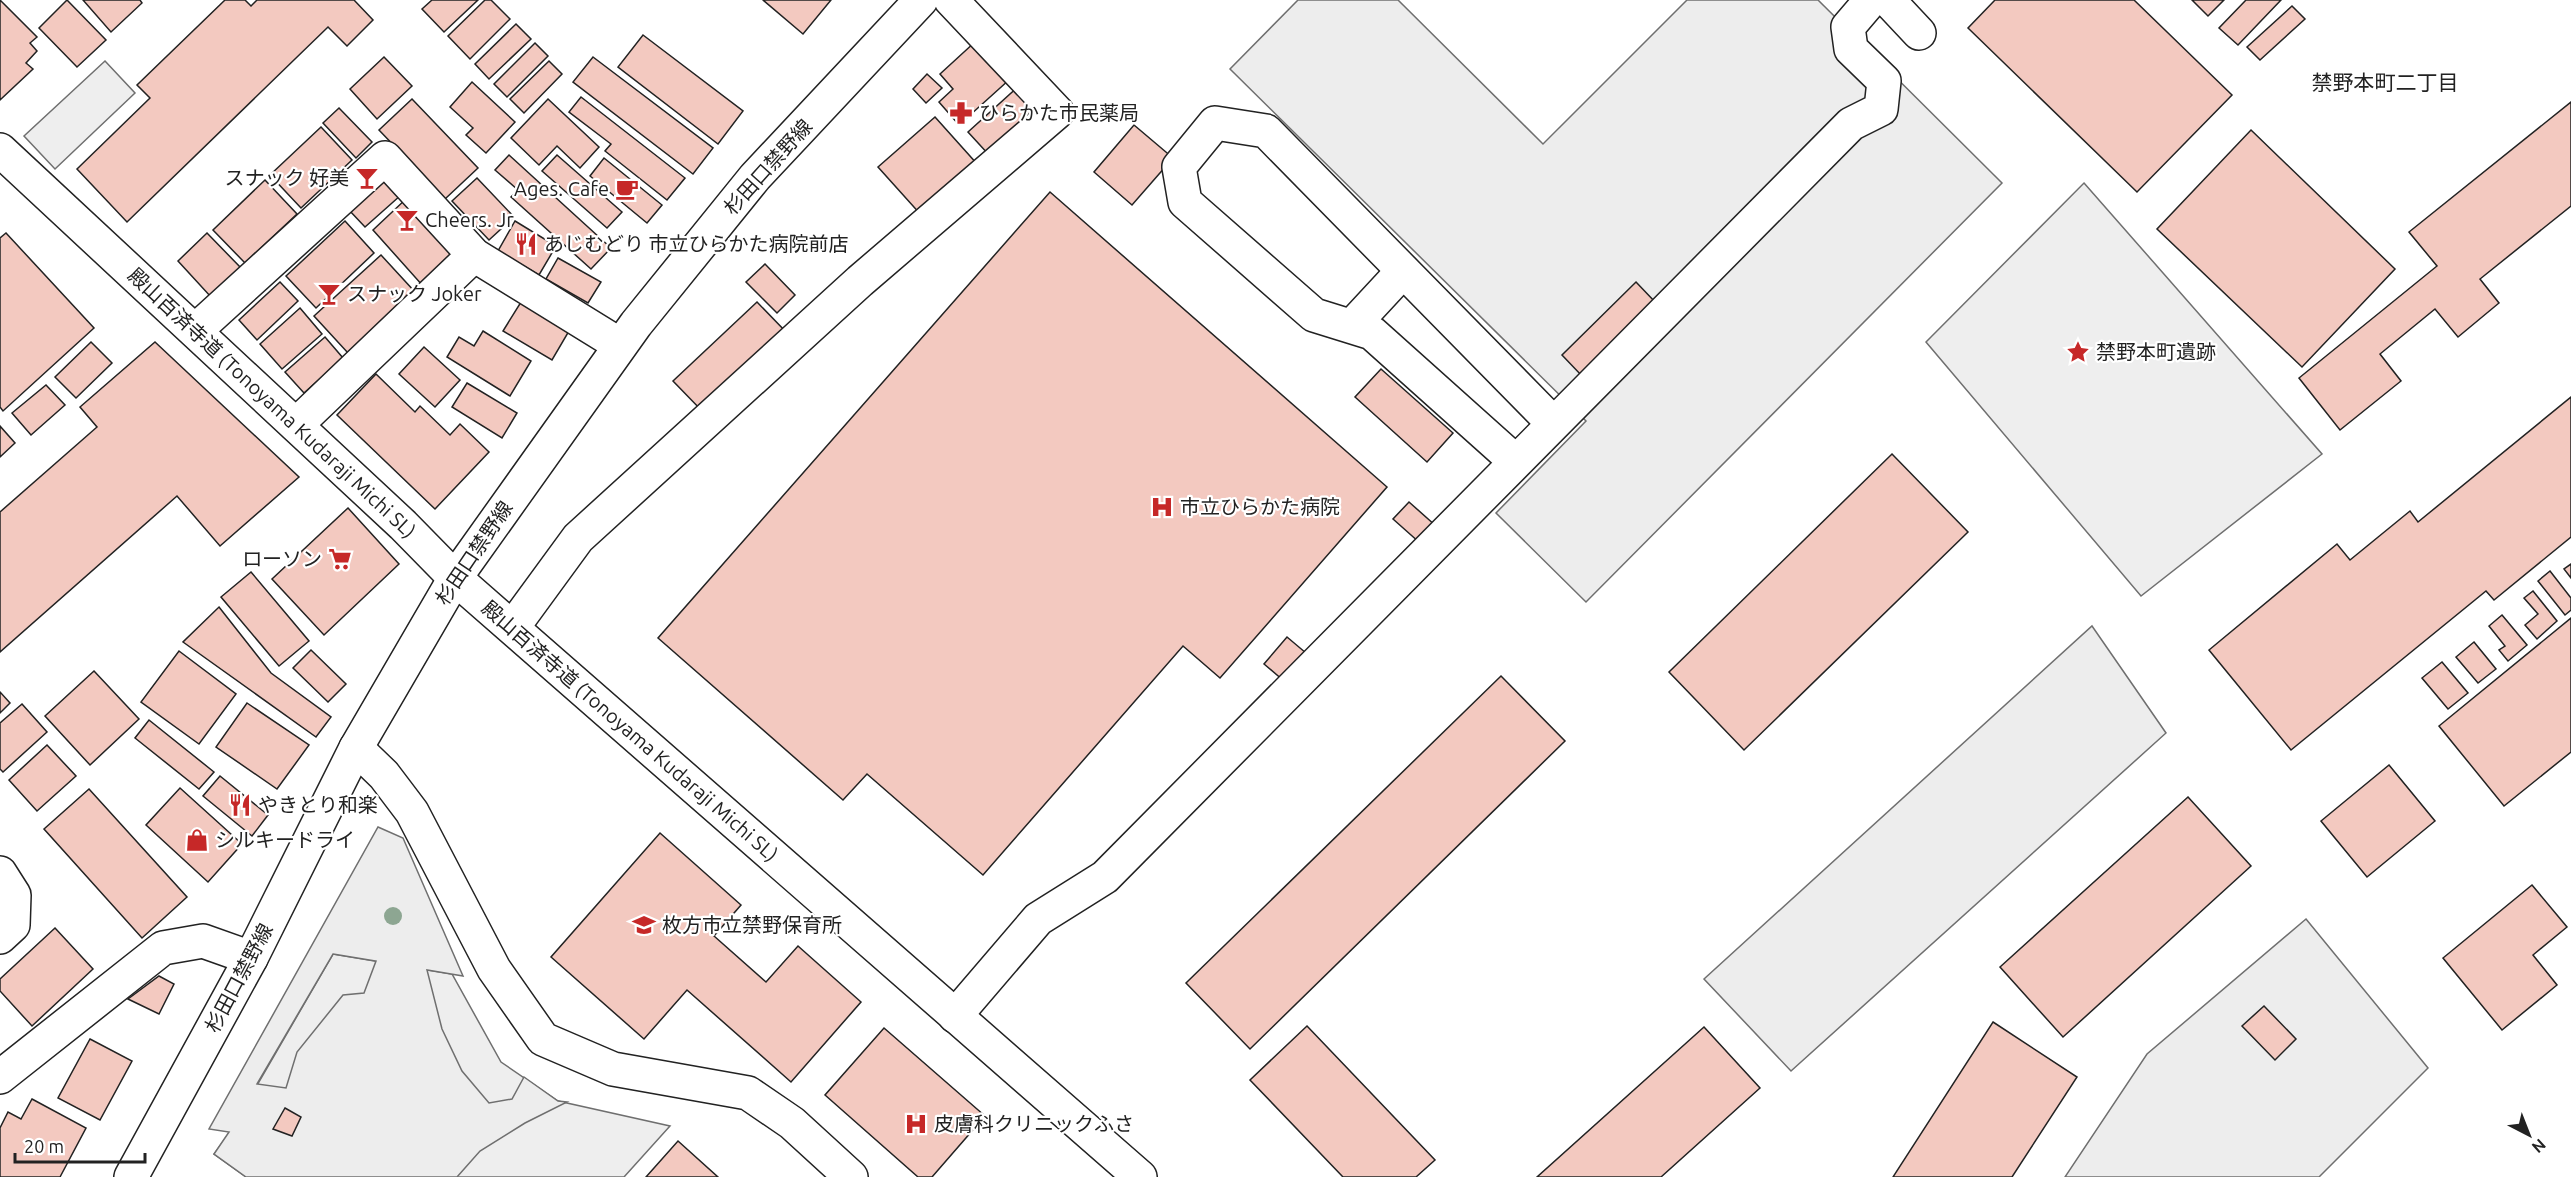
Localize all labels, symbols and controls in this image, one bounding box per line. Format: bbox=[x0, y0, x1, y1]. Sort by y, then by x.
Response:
district label: 禁野本町二丁目 bbox=[2312, 70, 2459, 94]
pharmacy icon: ひらかた市民薬局 bbox=[948, 100, 974, 126]
place label: ひらかた市民薬局 bbox=[979, 101, 1139, 124]
street label: 杉田口禁野線 bbox=[719, 114, 816, 219]
bar icon: スナック 好美 bbox=[354, 165, 380, 191]
place label: スナック 好美 bbox=[224, 166, 349, 189]
cafe icon: Ages. Cafe bbox=[614, 176, 640, 202]
place label: Ages. Cafe bbox=[514, 177, 609, 200]
bar icon: Cheers. Jr bbox=[394, 207, 420, 233]
place label: Cheers. Jr bbox=[425, 208, 514, 231]
restaurant icon: あじむどり 市立ひらかた病院前店 bbox=[513, 231, 539, 257]
place label: あじむどり 市立ひらかた病院前店 bbox=[544, 232, 849, 255]
street label: 殿山百済寺道 (Tonoyama Kudaraji Michi SL) bbox=[124, 263, 421, 542]
bar icon: スナック Joker bbox=[316, 281, 342, 307]
place label: スナック Joker bbox=[347, 282, 482, 305]
place icon: 禁野本町遺跡 bbox=[2065, 339, 2091, 365]
place label: 禁野本町遺跡 bbox=[2096, 340, 2216, 363]
hospital icon: 市立ひらかた病院 bbox=[1149, 494, 1175, 520]
place label: 市立ひらかた病院 bbox=[1180, 495, 1340, 518]
street label: 杉田口禁野線 bbox=[430, 497, 517, 609]
supermarket icon: ローソン bbox=[327, 546, 353, 572]
place label: ローソン bbox=[242, 547, 322, 570]
street label: 殿山百済寺道 (Tonoyama Kudaraji Michi SL) bbox=[478, 596, 783, 866]
restaurant icon: やきとり和楽 bbox=[227, 792, 253, 818]
place label: やきとり和楽 bbox=[258, 793, 378, 816]
shop icon: シルキードライ bbox=[184, 827, 210, 853]
place label: シルキードライ bbox=[215, 828, 355, 851]
school or university icon: 枚方市立禁野保育所 bbox=[631, 912, 657, 938]
place label: 枚方市立禁野保育所 bbox=[662, 913, 842, 936]
street label: 杉田口禁野線 bbox=[200, 919, 277, 1036]
north arrow bbox=[2499, 1105, 2559, 1165]
hospital icon: 皮膚科クリニックふさ bbox=[903, 1111, 929, 1137]
place label: 皮膚科クリニックふさ bbox=[934, 1112, 1134, 1135]
scale bar bbox=[15, 1126, 146, 1164]
text: N bbox=[2529, 1135, 2549, 1157]
text: 20 m bbox=[24, 1136, 64, 1156]

